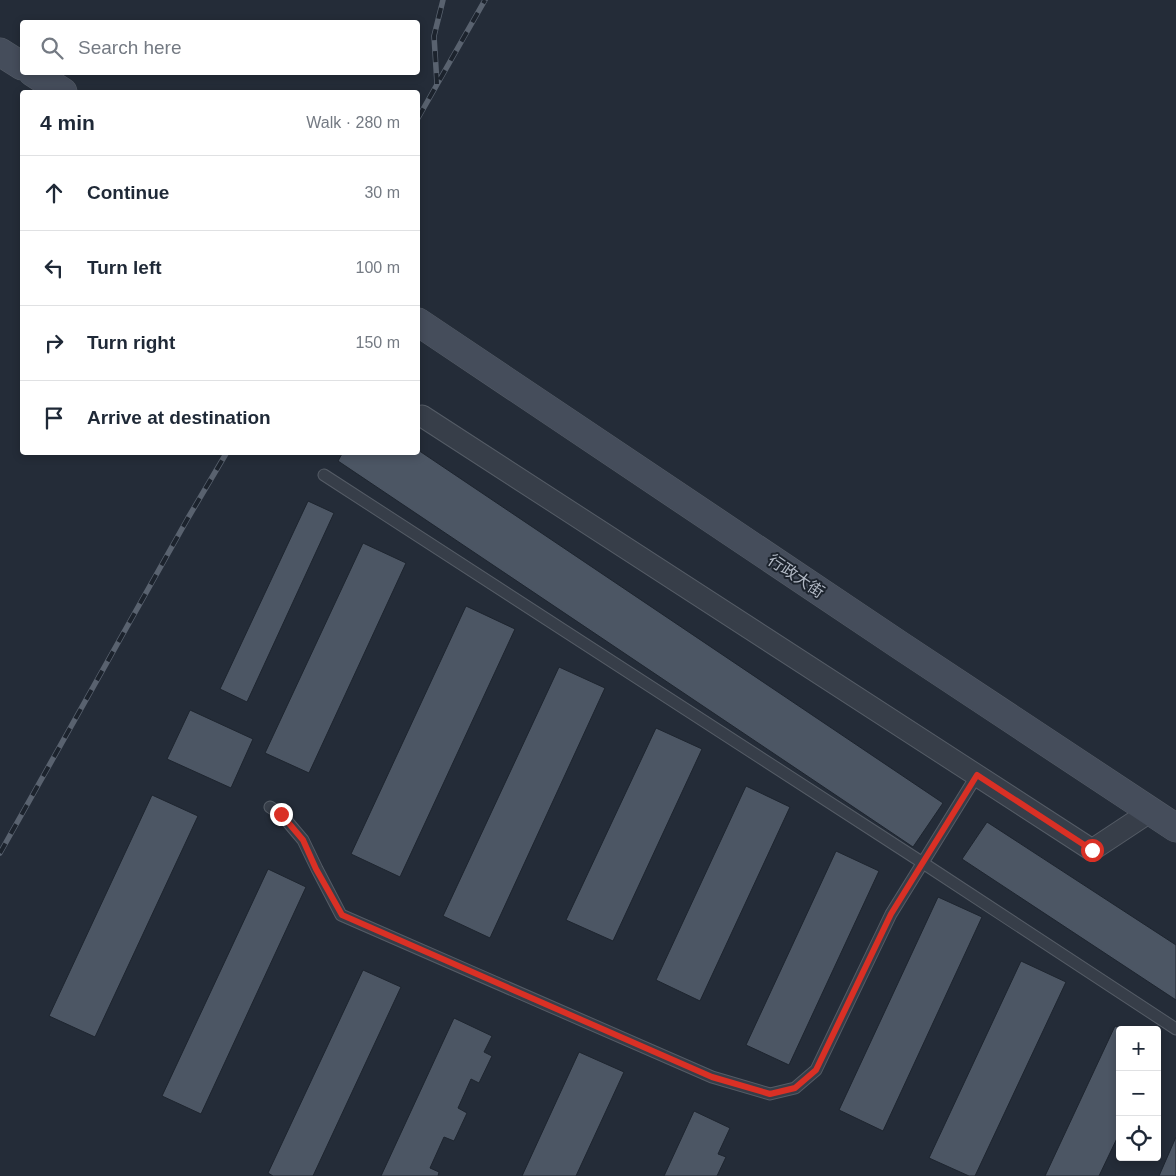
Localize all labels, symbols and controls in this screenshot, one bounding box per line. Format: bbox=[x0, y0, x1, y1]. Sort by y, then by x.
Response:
search box bbox=[20, 20, 420, 75]
icon: search bbox=[38, 34, 66, 62]
text: Search here bbox=[78, 37, 182, 58]
text: 4 min bbox=[40, 111, 95, 134]
text: Walk · 280 m bbox=[306, 114, 400, 131]
icon: ahead bbox=[40, 179, 68, 207]
text: Continue bbox=[87, 182, 169, 203]
text: 30 m bbox=[364, 184, 400, 201]
icon: left bbox=[40, 254, 68, 282]
text: Turn left bbox=[87, 257, 162, 278]
text: 100 m bbox=[356, 259, 400, 276]
icon: right bbox=[40, 329, 68, 357]
text: Turn right bbox=[87, 332, 175, 353]
text: 150 m bbox=[356, 334, 400, 351]
icon: arrive bbox=[40, 404, 68, 432]
text: Arrive at destination bbox=[87, 407, 271, 428]
street label: 行政大街 bbox=[765, 551, 827, 601]
route end bbox=[270, 803, 293, 826]
route start bbox=[1081, 839, 1104, 862]
map controls bbox=[1116, 1026, 1161, 1161]
button: + bbox=[1116, 1026, 1161, 1071]
button: − bbox=[1116, 1071, 1161, 1116]
button: locate bbox=[1116, 1116, 1161, 1161]

